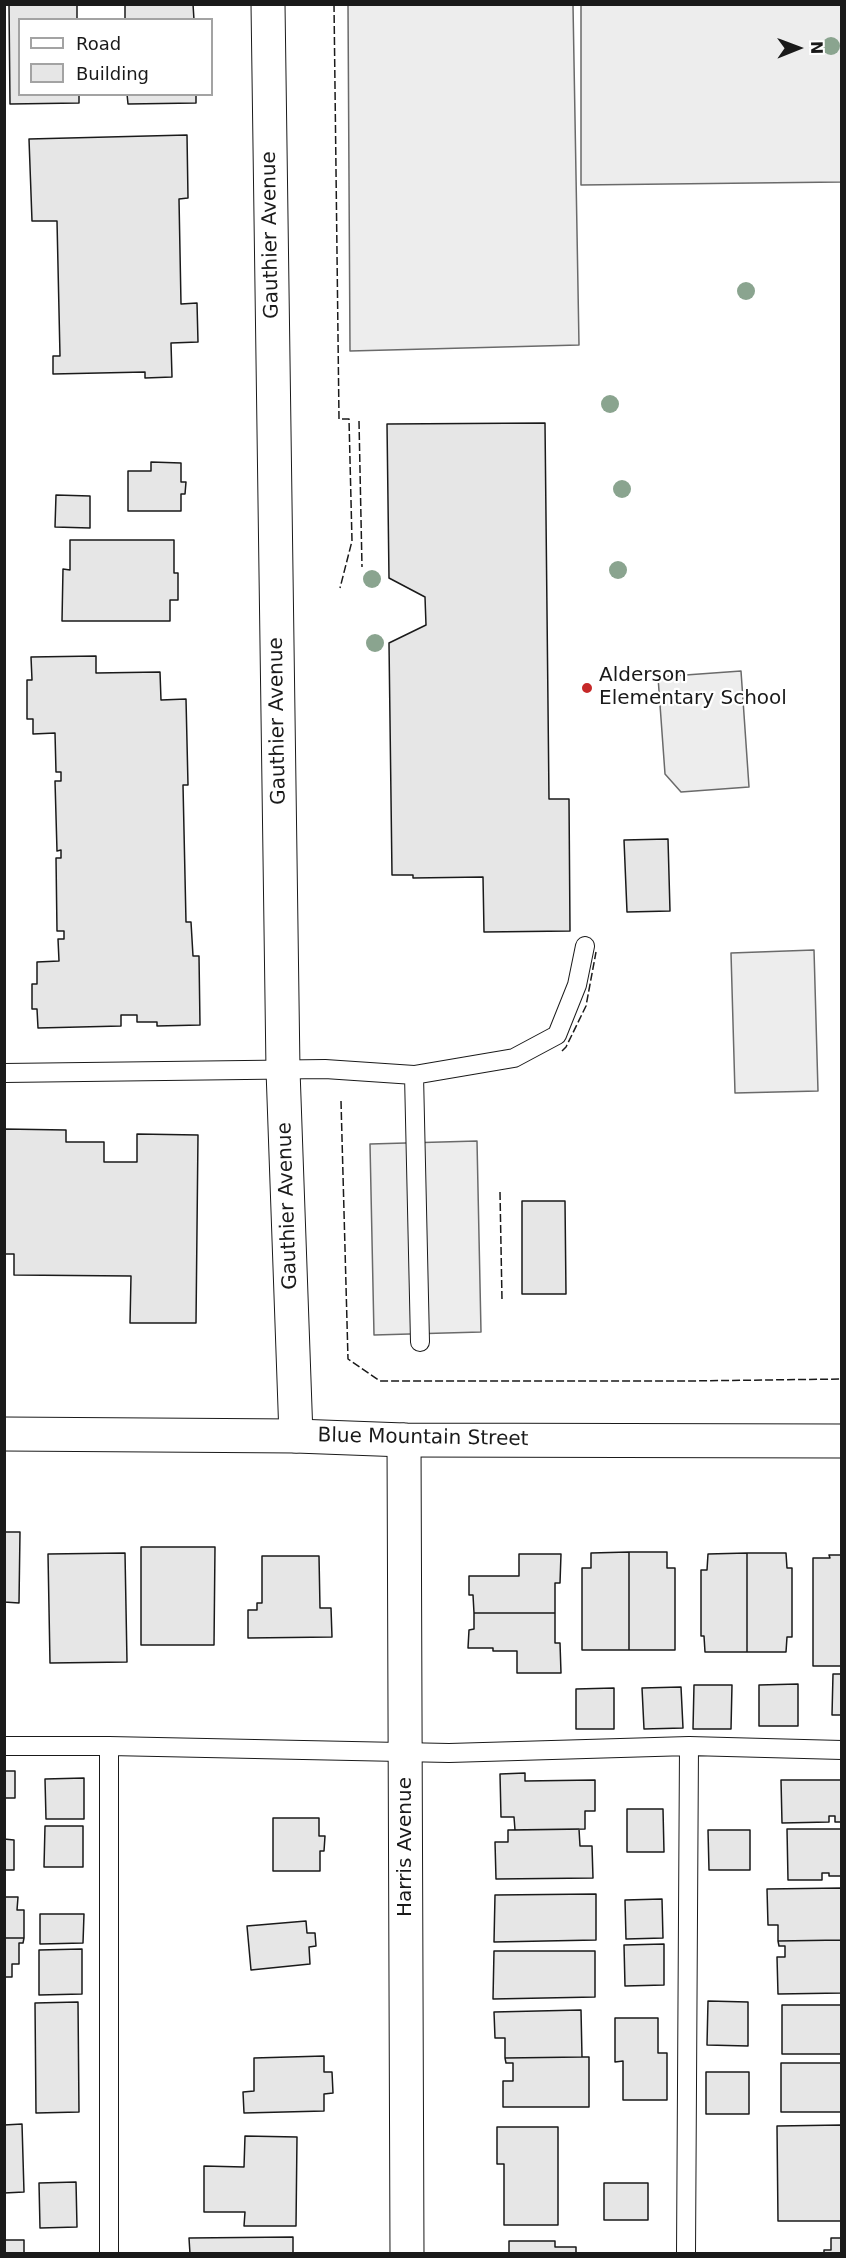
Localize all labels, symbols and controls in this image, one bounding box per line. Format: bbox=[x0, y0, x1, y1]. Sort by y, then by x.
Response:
legend bbox=[18, 18, 213, 96]
north arrow bbox=[768, 18, 828, 78]
text: Road bbox=[76, 33, 121, 54]
text: N bbox=[807, 41, 826, 55]
text: Building bbox=[76, 63, 149, 84]
street label: Gauthier Avenue bbox=[258, 151, 284, 319]
street label: Gauthier Avenue bbox=[265, 637, 291, 805]
place label: Alderson Elementary School bbox=[599, 664, 787, 711]
marker: Alderson Elementary School bbox=[580, 681, 594, 695]
street label: Gauthier Avenue bbox=[273, 1122, 303, 1290]
street label: Blue Mountain Street bbox=[317, 1424, 529, 1452]
street label: Harris Avenue bbox=[394, 1777, 418, 1917]

